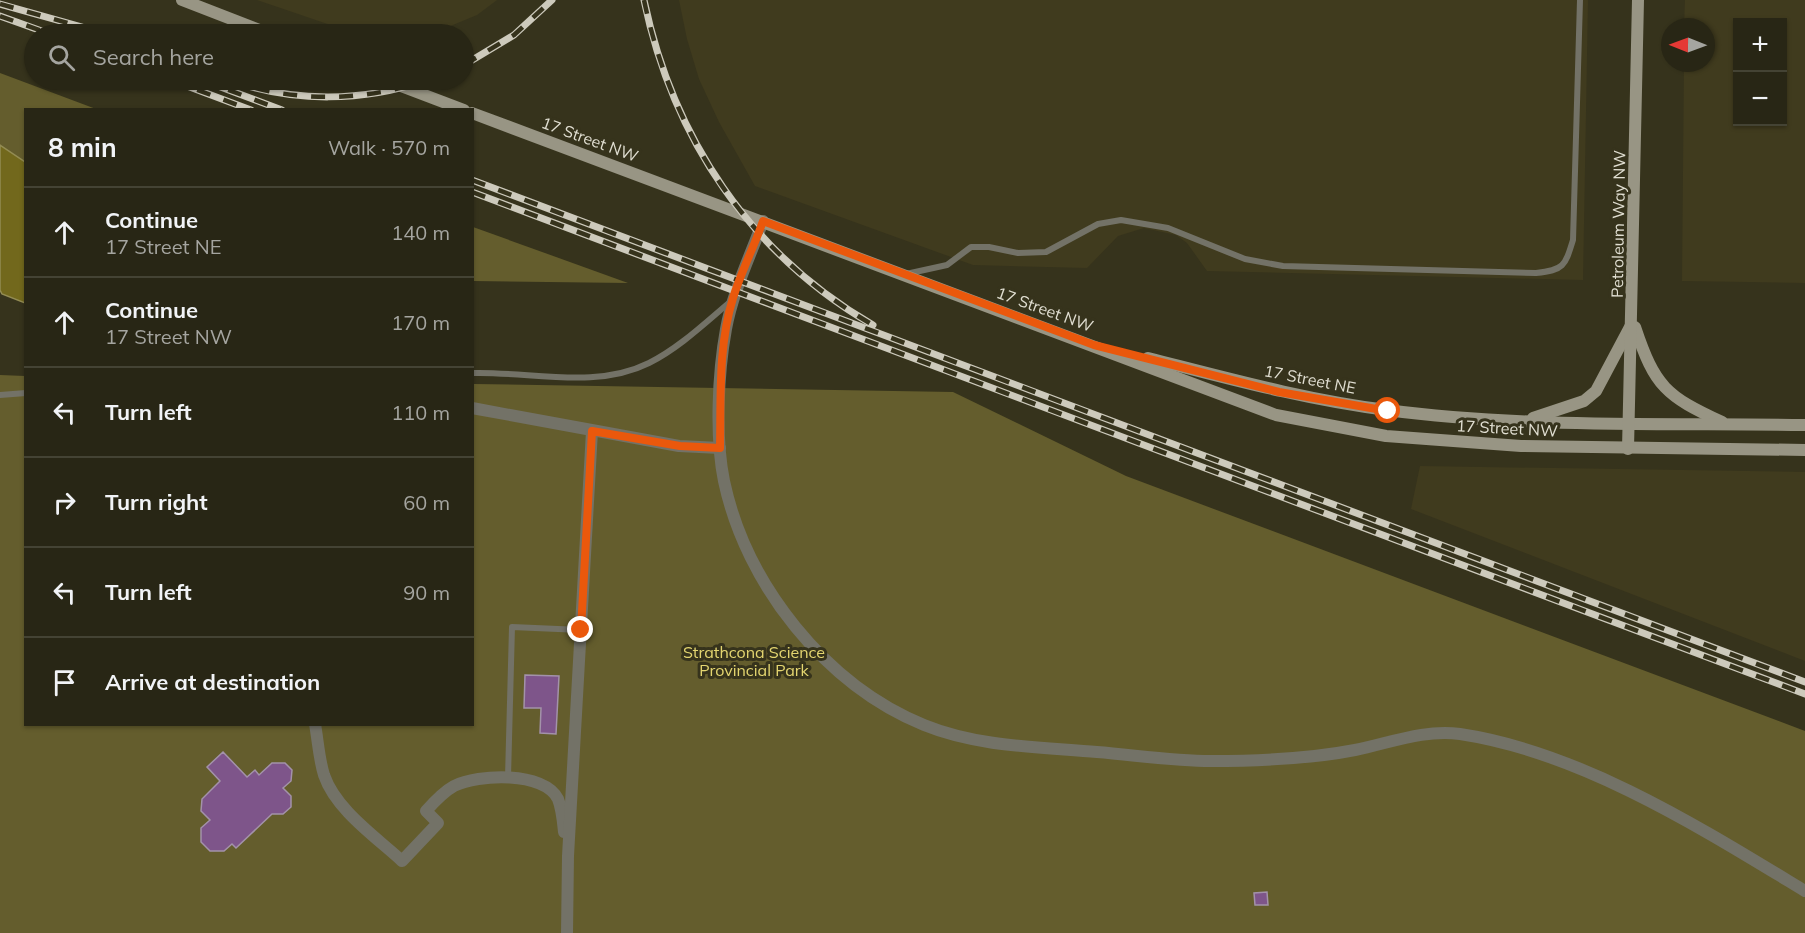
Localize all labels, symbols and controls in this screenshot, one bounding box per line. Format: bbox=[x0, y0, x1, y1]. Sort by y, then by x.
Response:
north arrow bbox=[1661, 18, 1715, 72]
map controls bbox=[1733, 18, 1787, 126]
button: + bbox=[1733, 18, 1787, 72]
search box bbox=[24, 24, 474, 90]
icon: search bbox=[45, 41, 78, 74]
text: Search here bbox=[93, 43, 214, 71]
button: − bbox=[1733, 72, 1787, 126]
street label: 17 Street NW bbox=[539, 112, 641, 166]
text: 8 min bbox=[48, 131, 117, 164]
text: Walk · 570 m bbox=[328, 135, 450, 160]
street label: Petroleum Way NW bbox=[1607, 150, 1629, 298]
text: Continue bbox=[105, 206, 198, 234]
icon: ahead bbox=[48, 216, 81, 249]
text: 140 m bbox=[391, 220, 450, 245]
text: 17 Street NE bbox=[105, 234, 221, 259]
street label: 17 Street NW bbox=[994, 282, 1096, 336]
text: Continue bbox=[105, 296, 198, 324]
icon: ahead bbox=[48, 306, 81, 339]
text: 170 m bbox=[391, 310, 450, 335]
text: 17 Street NW bbox=[105, 324, 232, 349]
street label: 17 Street NE bbox=[1262, 360, 1358, 398]
icon: left bbox=[48, 396, 81, 429]
route start bbox=[1374, 397, 1400, 423]
text: Turn left bbox=[105, 398, 192, 426]
text: 110 m bbox=[391, 400, 450, 425]
street label: 17 Street NW bbox=[1456, 415, 1558, 441]
icon: right bbox=[48, 486, 81, 519]
text: Turn right bbox=[105, 488, 208, 516]
text: 60 m bbox=[403, 490, 450, 515]
icon: left bbox=[48, 576, 81, 609]
text: Turn left bbox=[105, 578, 192, 606]
text: 90 m bbox=[403, 580, 450, 605]
route end bbox=[567, 616, 593, 642]
park label: Strathcona Science Provincial Park bbox=[683, 642, 825, 680]
icon: arrive bbox=[48, 666, 81, 699]
text: Arrive at destination bbox=[105, 668, 320, 696]

